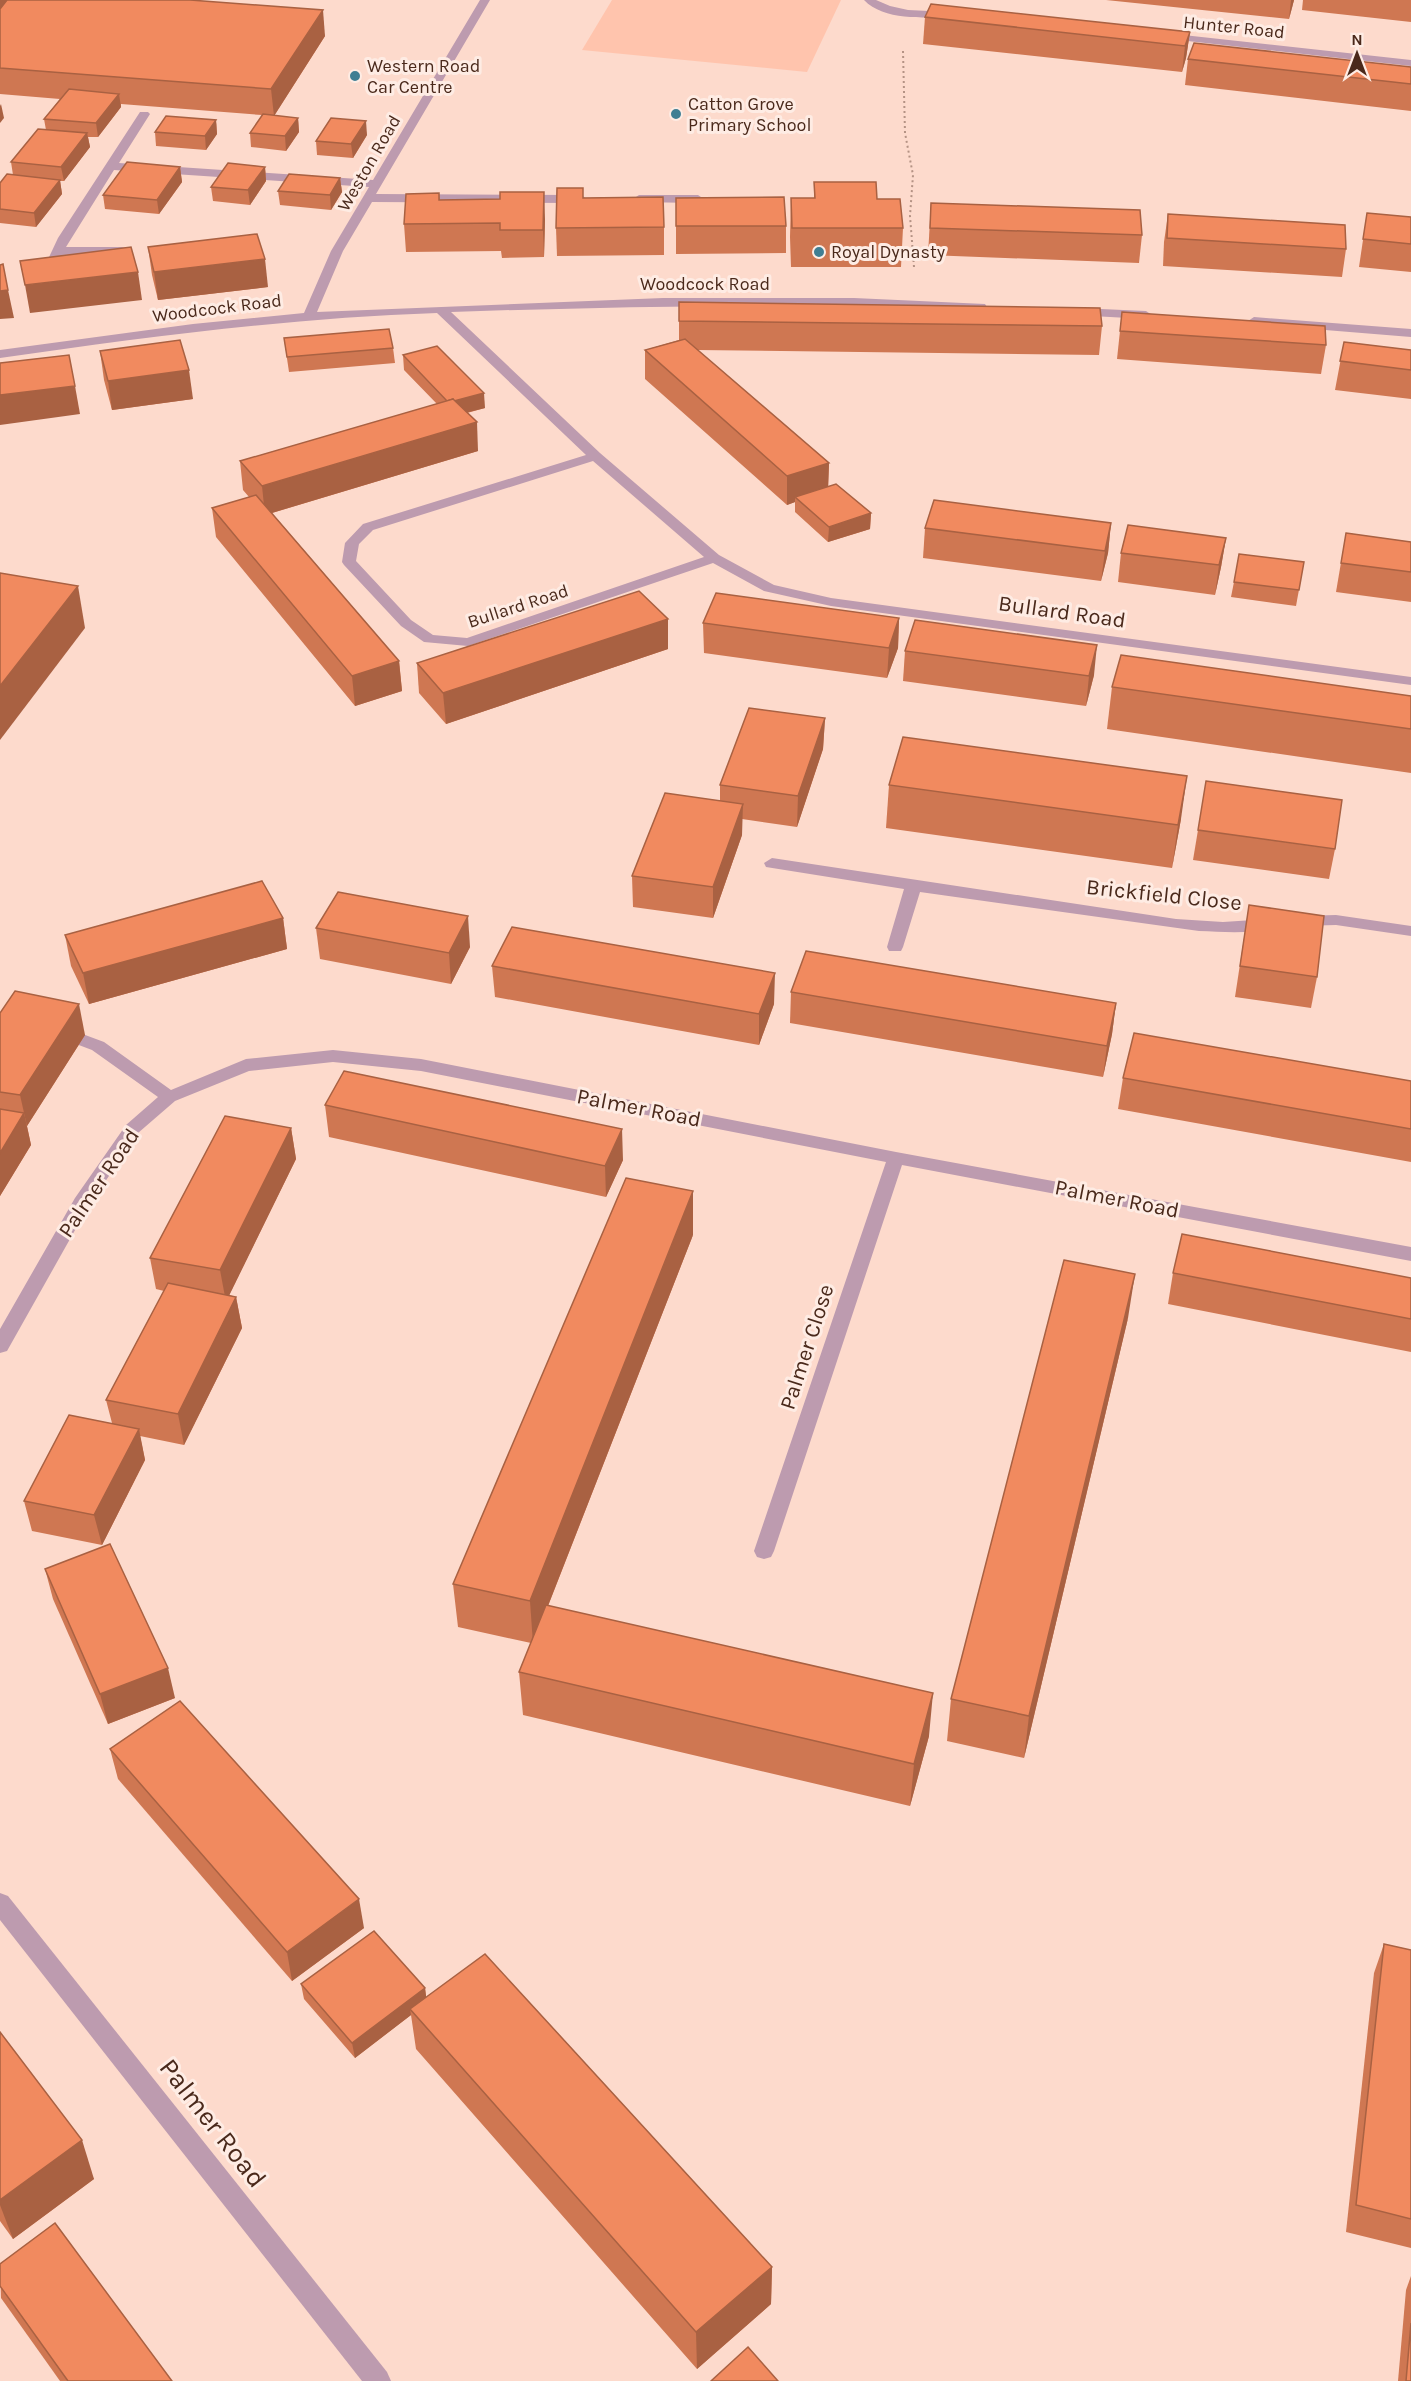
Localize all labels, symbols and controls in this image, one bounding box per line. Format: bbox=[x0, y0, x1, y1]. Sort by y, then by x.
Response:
street label: Hunter Road bbox=[1182, 11, 1286, 43]
north arrow bbox=[1327, 24, 1387, 84]
text: N bbox=[1351, 30, 1363, 49]
place label: Western Road Car Centre bbox=[367, 55, 480, 98]
marker: Western Road Car Centre bbox=[348, 69, 362, 83]
place label: Catton Grove Primary School bbox=[688, 93, 812, 136]
marker: Catton Grove Primary School bbox=[669, 107, 683, 121]
street label: Weston Road bbox=[333, 111, 405, 215]
place label: Royal Dynasty bbox=[831, 241, 946, 263]
marker: Royal Dynasty bbox=[812, 245, 826, 259]
street label: Woodcock Road bbox=[640, 273, 770, 295]
street label: Woodcock Road bbox=[151, 289, 283, 327]
street label: Bullard Road bbox=[465, 579, 571, 633]
street label: Bullard Road bbox=[997, 590, 1127, 634]
street label: Brickfield Close bbox=[1085, 874, 1243, 916]
street label: Palmer Road bbox=[575, 1083, 703, 1133]
street label: Palmer Road bbox=[53, 1123, 145, 1243]
street label: Palmer Road bbox=[1053, 1174, 1181, 1224]
street label: Palmer Close bbox=[775, 1281, 839, 1413]
street label: Palmer Road bbox=[153, 2052, 273, 2194]

